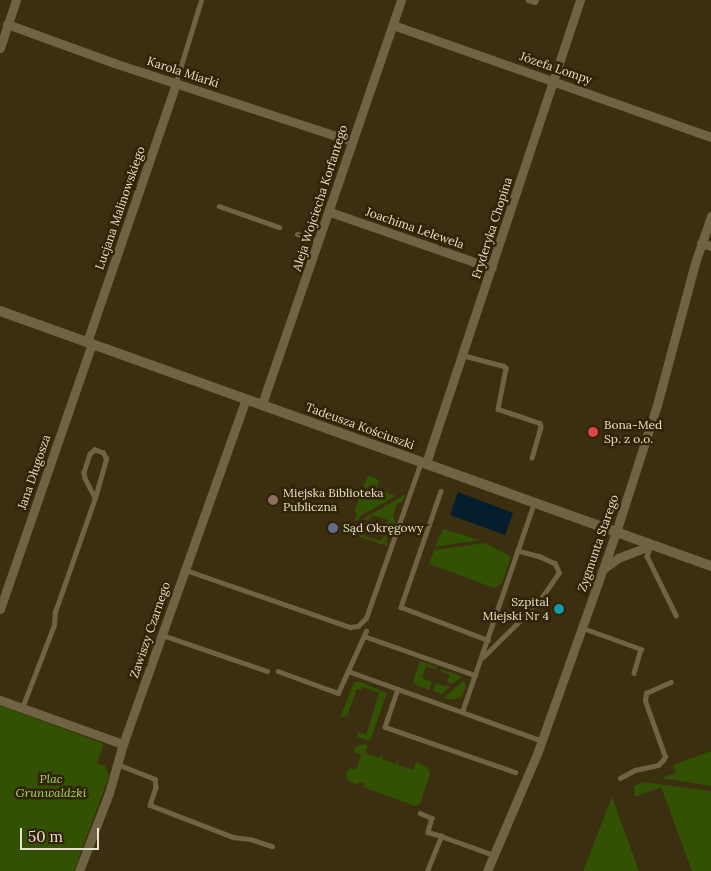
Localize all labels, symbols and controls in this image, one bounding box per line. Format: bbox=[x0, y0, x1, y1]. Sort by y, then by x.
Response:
street label: Józefa Lompy bbox=[518, 49, 594, 87]
street label: Karola Miarki bbox=[145, 54, 221, 90]
street label: Aleja Wojciecha Korfantego bbox=[290, 123, 350, 273]
street label: Lucjana Malinowskiego bbox=[92, 144, 148, 272]
street label: Fryderyka Chopina bbox=[469, 175, 515, 281]
street label: Joachima Lelewela bbox=[364, 204, 466, 252]
street label: Tadeusza Kościuszki bbox=[304, 400, 416, 452]
place label: Bona-Med Sp. z o.o. bbox=[604, 418, 662, 446]
marker: Bona-Med Sp. z o.o. bbox=[586, 425, 600, 439]
street label: Jana Długosza bbox=[14, 433, 54, 511]
place label: Miejska Biblioteka Publiczna bbox=[283, 486, 384, 514]
street label: Zygmunta Starego bbox=[575, 493, 621, 593]
marker: Miejska Biblioteka Publiczna bbox=[267, 494, 279, 506]
place label: Sąd Okręgowy bbox=[343, 521, 423, 535]
marker: Sąd Okręgowy bbox=[327, 522, 339, 534]
street label: Zawiszy Czarnego bbox=[127, 580, 173, 680]
place label: Szpital Miejski Nr 4 bbox=[482, 595, 549, 623]
marker: Szpital Miejski Nr 4 bbox=[553, 603, 565, 615]
park label: Plac Grunwaldzki bbox=[15, 772, 87, 800]
scale bar bbox=[22, 818, 101, 850]
text: 50 m bbox=[28, 827, 63, 846]

